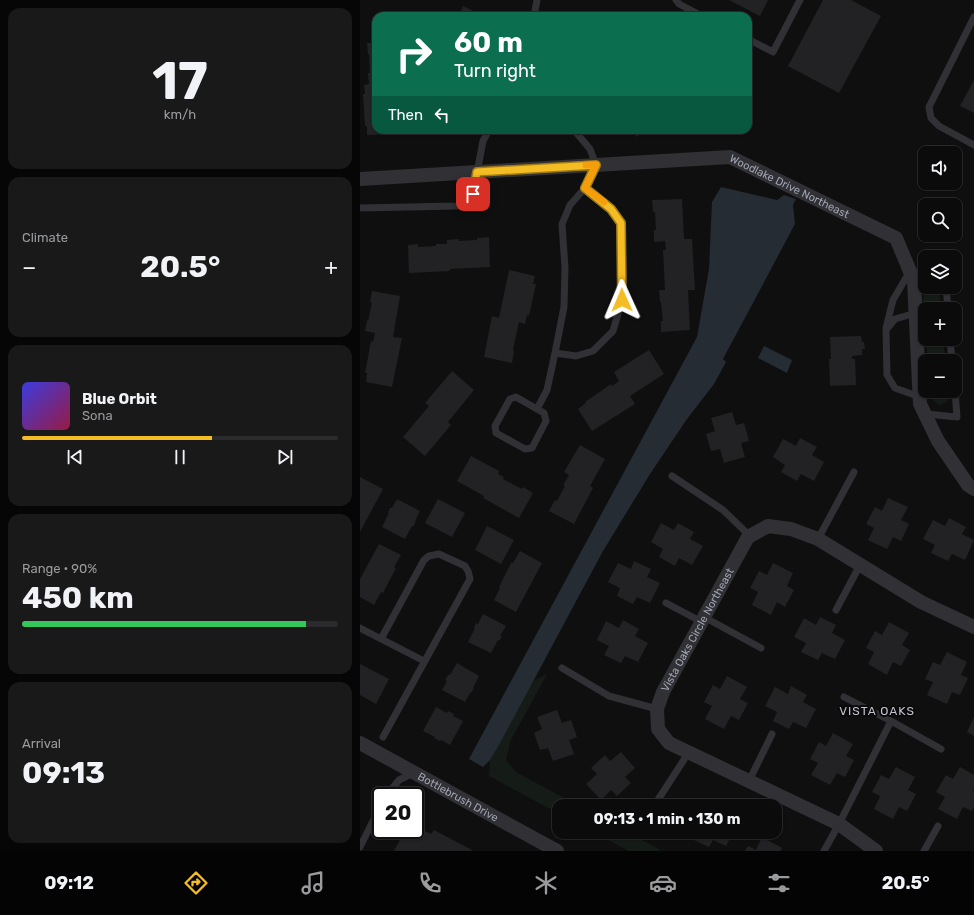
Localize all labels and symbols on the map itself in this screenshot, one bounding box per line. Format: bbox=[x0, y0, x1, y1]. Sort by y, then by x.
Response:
street label: Woodlake Drive Northeast bbox=[728, 151, 852, 221]
pin bbox=[456, 177, 490, 211]
position arrow bbox=[601, 279, 643, 321]
street label: Vista Oaks Circle Northeast bbox=[658, 565, 737, 694]
district label: VISTA OAKS bbox=[839, 704, 915, 718]
street label: Bottlebrush Drive bbox=[416, 770, 501, 824]
speed limit sign: 20 bbox=[372, 787, 424, 839]

